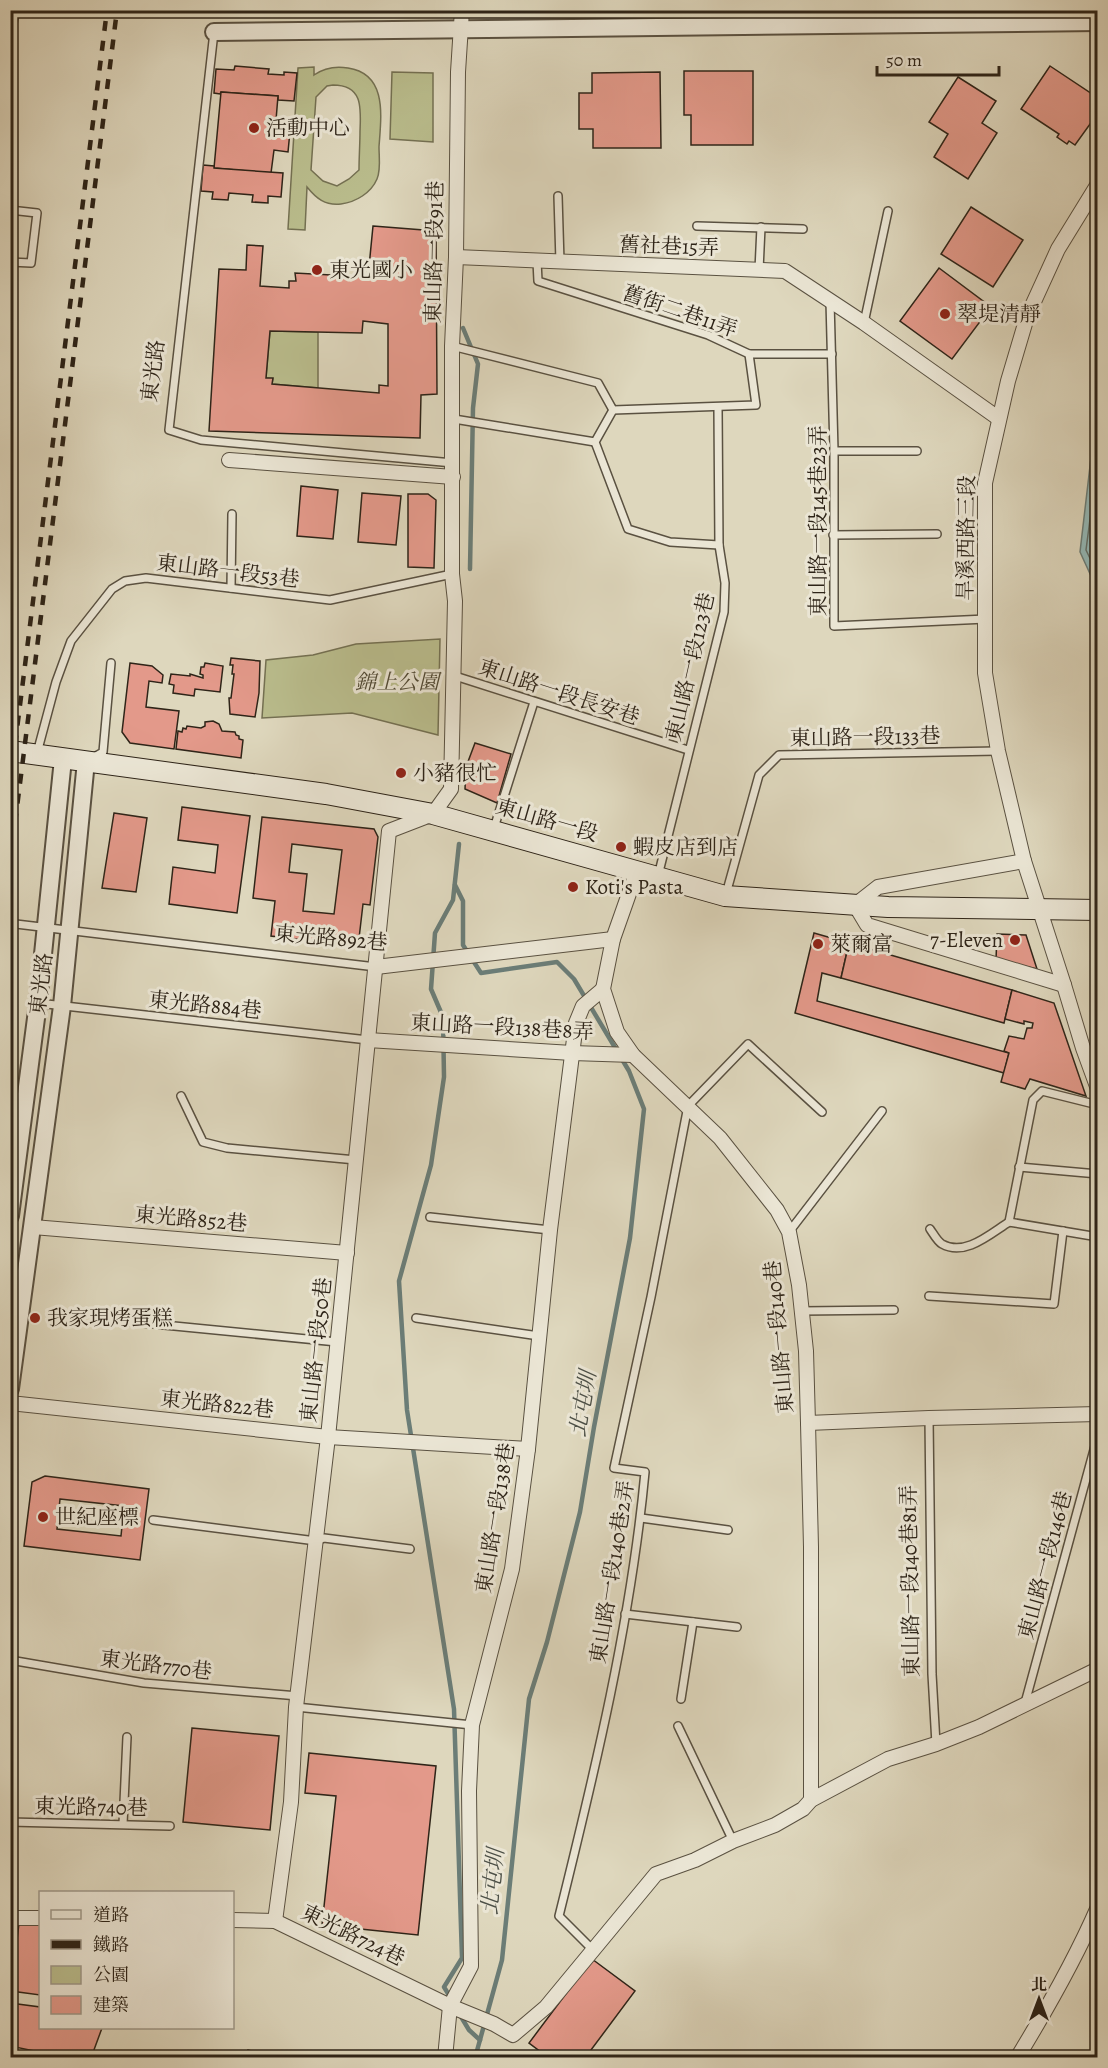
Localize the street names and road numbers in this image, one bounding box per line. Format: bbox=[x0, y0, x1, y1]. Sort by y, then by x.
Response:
street label: 東山路一段91巷 bbox=[419, 180, 449, 324]
street label: 舊社巷15弄 bbox=[618, 230, 720, 262]
street label: 舊街二巷11弄 bbox=[619, 278, 741, 344]
street label: 東光路 bbox=[135, 338, 171, 404]
street label: 東山路一段145巷23弄 bbox=[804, 425, 832, 617]
street label: 旱溪西路三段 bbox=[951, 475, 981, 601]
street label: 東山路一段53巷 bbox=[155, 548, 301, 594]
street label: 東山路一段123巷 bbox=[659, 590, 721, 744]
street label: 東山路一段長安巷 bbox=[475, 653, 643, 731]
street label: 東山路一段133巷 bbox=[789, 722, 941, 752]
street label: 東山路一段 bbox=[493, 792, 601, 848]
street label: 東光路892巷 bbox=[273, 919, 389, 957]
street label: 東光路 bbox=[23, 951, 59, 1017]
street label: 東光路884巷 bbox=[147, 985, 263, 1025]
street label: 東山路一段138巷8弄 bbox=[410, 1008, 594, 1046]
street label: 東光路852巷 bbox=[133, 1200, 249, 1238]
street label: 東山路一段140巷 bbox=[758, 1259, 800, 1415]
street label: 東山路一段50巷 bbox=[294, 1276, 338, 1424]
street label: 東光路822巷 bbox=[159, 1384, 275, 1424]
street label: 東山路一段138巷 bbox=[469, 1441, 521, 1595]
street label: 東山路一段140巷2弄 bbox=[584, 1479, 640, 1665]
street label: 東山路一段140巷81弄 bbox=[894, 1485, 926, 1677]
street label: 東山路一段146巷 bbox=[1012, 1488, 1078, 1642]
street label: 東光路770巷 bbox=[98, 1644, 214, 1686]
street label: 東光路740巷 bbox=[34, 1792, 148, 1822]
street label: 東光路724巷 bbox=[296, 1898, 410, 1972]

